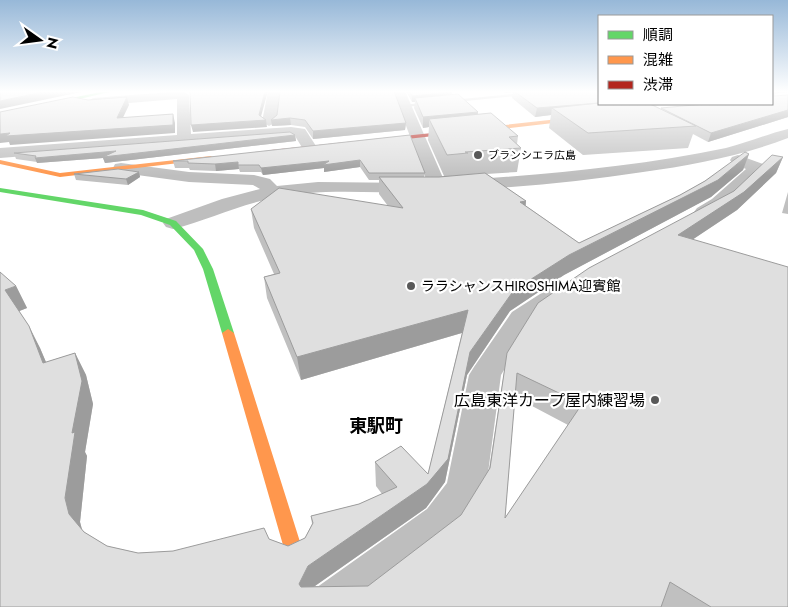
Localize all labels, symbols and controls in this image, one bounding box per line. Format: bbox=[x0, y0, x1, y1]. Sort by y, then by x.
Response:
north arrow bbox=[15, 15, 65, 65]
legend bbox=[598, 15, 773, 105]
text: 順調 bbox=[643, 24, 673, 46]
text: N bbox=[42, 35, 64, 51]
text: 混雑 bbox=[643, 49, 673, 71]
text: 渋滞 bbox=[643, 74, 673, 96]
place label: ブランシエラ広島 bbox=[488, 147, 576, 163]
marker: ブランシエラ広島 bbox=[472, 149, 484, 161]
place label: ララシャンスHIROSHIMA迎賓館 bbox=[421, 276, 620, 296]
marker: ララシャンスHIROSHIMA迎賓館 bbox=[405, 280, 417, 292]
place label: 広島東洋カープ屋内練習場 bbox=[454, 389, 645, 412]
marker: 広島東洋カープ屋内練習場 bbox=[649, 394, 661, 406]
district label: 東駅町 bbox=[349, 413, 403, 439]

